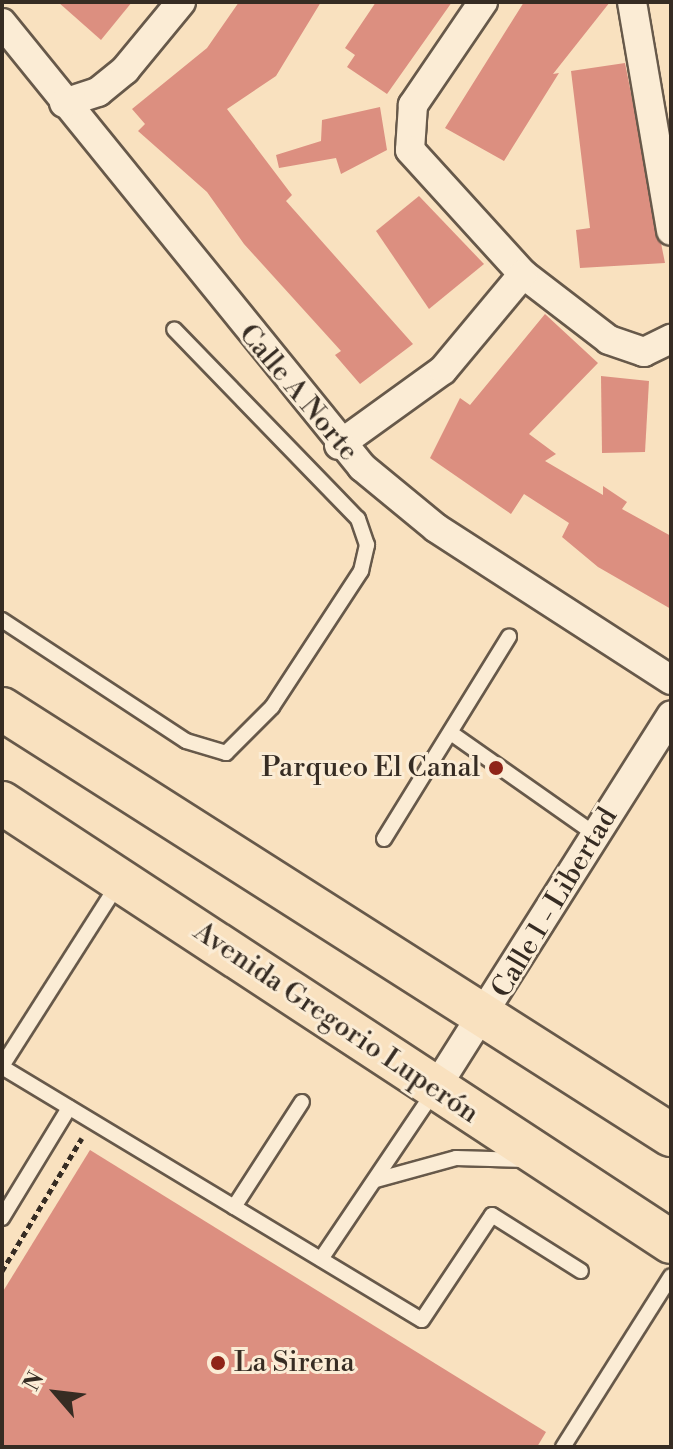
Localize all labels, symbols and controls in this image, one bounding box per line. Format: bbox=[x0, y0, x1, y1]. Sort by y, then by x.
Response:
street label: Calle A Norte bbox=[231, 318, 365, 468]
place label: Parqueo El Canal bbox=[261, 751, 480, 785]
marker: Parqueo El Canal bbox=[487, 759, 505, 777]
street label: Calle 1 - Libertad bbox=[485, 802, 625, 1004]
street label: Avenida Gregorio Luperón bbox=[187, 915, 485, 1131]
place label: La Sirena bbox=[234, 1346, 355, 1380]
north arrow bbox=[16, 1353, 96, 1433]
marker: La Sirena bbox=[209, 1354, 227, 1372]
text: N bbox=[18, 1367, 50, 1396]

